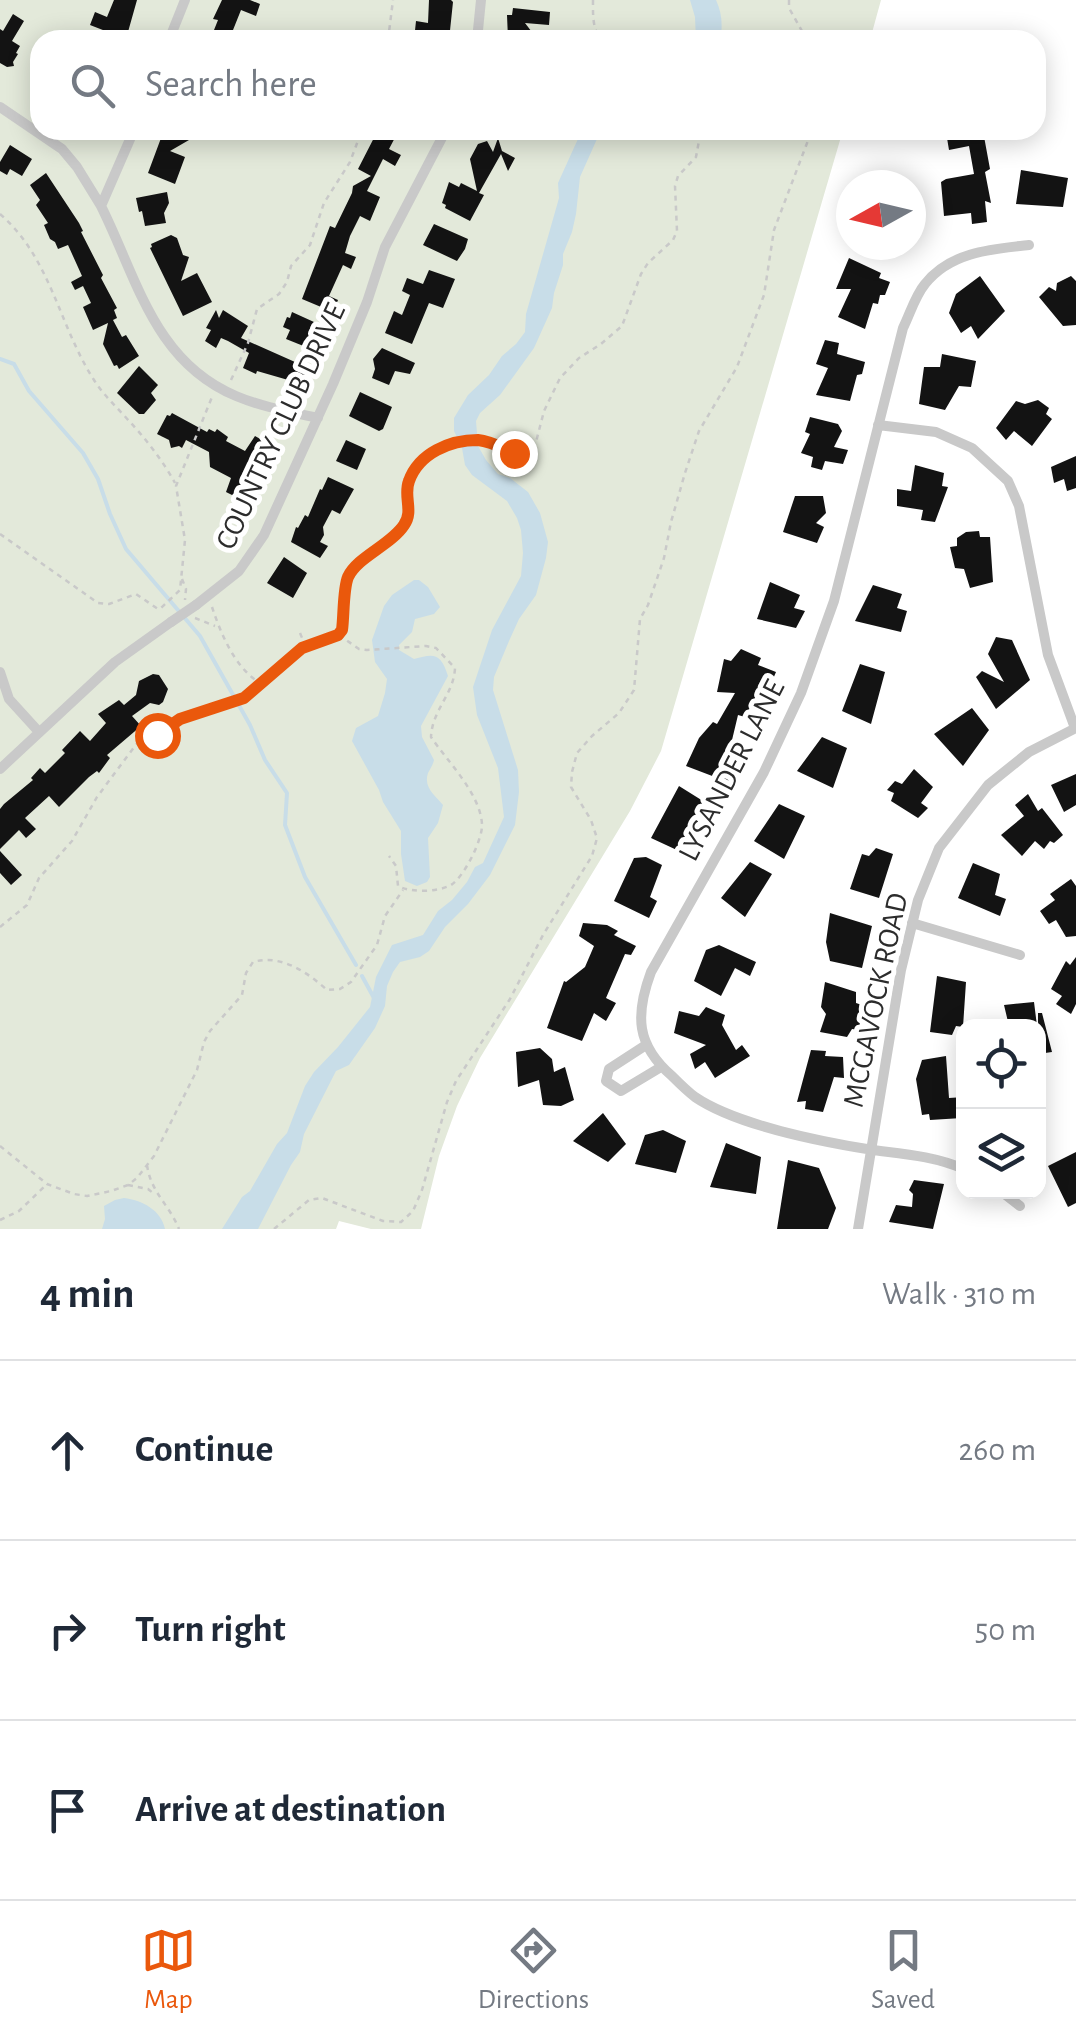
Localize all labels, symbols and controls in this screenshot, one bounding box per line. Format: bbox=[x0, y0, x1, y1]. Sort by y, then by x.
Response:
search box bbox=[30, 30, 1046, 140]
icon: search bbox=[65, 58, 120, 113]
text: Search here bbox=[145, 66, 317, 104]
north arrow bbox=[836, 170, 926, 260]
street label: COUNTRY CLUB DRIVE bbox=[211, 299, 351, 554]
route end bbox=[492, 431, 538, 477]
street label: LYSANDER LANE bbox=[673, 675, 790, 866]
route start bbox=[135, 713, 181, 759]
street label: MCGAVOCK ROAD bbox=[839, 890, 913, 1110]
map controls bbox=[956, 1019, 1046, 1199]
button: locate bbox=[956, 1019, 1046, 1109]
button: layers bbox=[956, 1109, 1046, 1199]
text: 4 min bbox=[40, 1273, 135, 1315]
text: Walk · 310 m bbox=[882, 1278, 1036, 1310]
icon: ahead bbox=[40, 1423, 95, 1478]
text: Continue bbox=[135, 1431, 273, 1469]
text: 260 m bbox=[959, 1434, 1036, 1466]
icon: right bbox=[40, 1603, 95, 1658]
text: Turn right bbox=[135, 1611, 285, 1649]
text: 50 m bbox=[975, 1614, 1036, 1646]
icon: arrive bbox=[40, 1783, 95, 1838]
text: Arrive at destination bbox=[135, 1791, 446, 1829]
tab: Map bbox=[141, 1923, 196, 2017]
tab: Directions bbox=[478, 1923, 589, 2017]
tab: Saved bbox=[871, 1923, 935, 2017]

